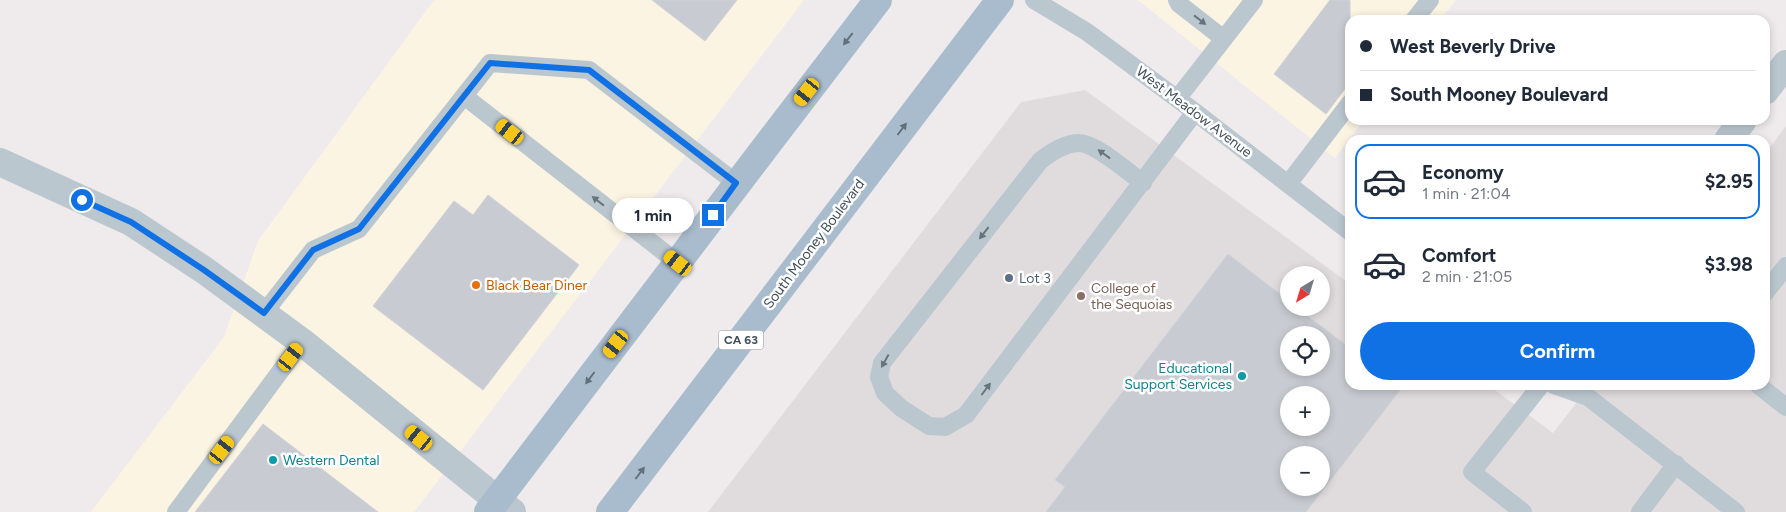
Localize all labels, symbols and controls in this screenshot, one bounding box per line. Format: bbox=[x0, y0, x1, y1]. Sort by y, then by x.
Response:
one-way arrow bbox=[1193, 15, 1206, 26]
one-way arrow bbox=[843, 32, 854, 45]
text: West Beverly Drive bbox=[1390, 35, 1556, 58]
street label: West Meadow Avenue bbox=[1133, 63, 1255, 161]
car bbox=[791, 76, 822, 108]
text: South Mooney Boulevard bbox=[1390, 83, 1608, 106]
car bbox=[493, 117, 526, 147]
one-way arrow bbox=[897, 122, 907, 136]
one-way arrow bbox=[1097, 149, 1111, 159]
icon: car bbox=[1362, 159, 1407, 204]
text: Economy bbox=[1422, 161, 1504, 184]
text: $2.95 bbox=[1705, 170, 1753, 193]
street label: South Mooney Boulevard bbox=[760, 176, 868, 312]
text: 1 min · 21:04 bbox=[1422, 184, 1511, 203]
route start bbox=[71, 189, 93, 211]
one-way arrow bbox=[591, 196, 605, 206]
callout: 1 min bbox=[613, 198, 696, 232]
route end bbox=[702, 204, 724, 226]
text: 1 min bbox=[634, 206, 672, 225]
one-way arrow bbox=[979, 226, 989, 240]
icon: car bbox=[1362, 242, 1407, 287]
text: Comfort bbox=[1422, 244, 1497, 267]
car bbox=[661, 248, 694, 278]
text: $3.98 bbox=[1705, 253, 1753, 276]
north arrow bbox=[1280, 266, 1330, 316]
map controls bbox=[1280, 266, 1330, 496]
text: 2 min · 21:05 bbox=[1422, 267, 1512, 286]
place label: Lot 3 bbox=[1019, 270, 1051, 287]
marker: Lot 3 bbox=[1003, 272, 1015, 284]
place label: Black Bear Diner bbox=[486, 277, 587, 294]
marker: Black Bear Diner bbox=[470, 279, 482, 291]
place label: College of the Sequoias bbox=[1091, 280, 1172, 313]
marker: College of the Sequoias bbox=[1075, 290, 1087, 302]
button: Confirm bbox=[1360, 322, 1755, 380]
button: locate bbox=[1280, 326, 1330, 376]
car bbox=[600, 328, 631, 360]
road number: CA 63 bbox=[718, 330, 764, 350]
car bbox=[275, 341, 306, 373]
one-way arrow bbox=[881, 354, 889, 369]
place label: Educational Support Services bbox=[1124, 360, 1232, 393]
marker: Educational Support Services bbox=[1236, 370, 1248, 382]
one-way arrow bbox=[585, 371, 596, 384]
one-way arrow bbox=[981, 382, 991, 396]
button: + bbox=[1280, 386, 1330, 436]
car bbox=[402, 423, 435, 453]
car bbox=[206, 434, 237, 466]
button: − bbox=[1280, 446, 1330, 496]
place label: Western Dental bbox=[283, 452, 380, 469]
marker: Western Dental bbox=[267, 454, 279, 466]
one-way arrow bbox=[635, 466, 645, 480]

